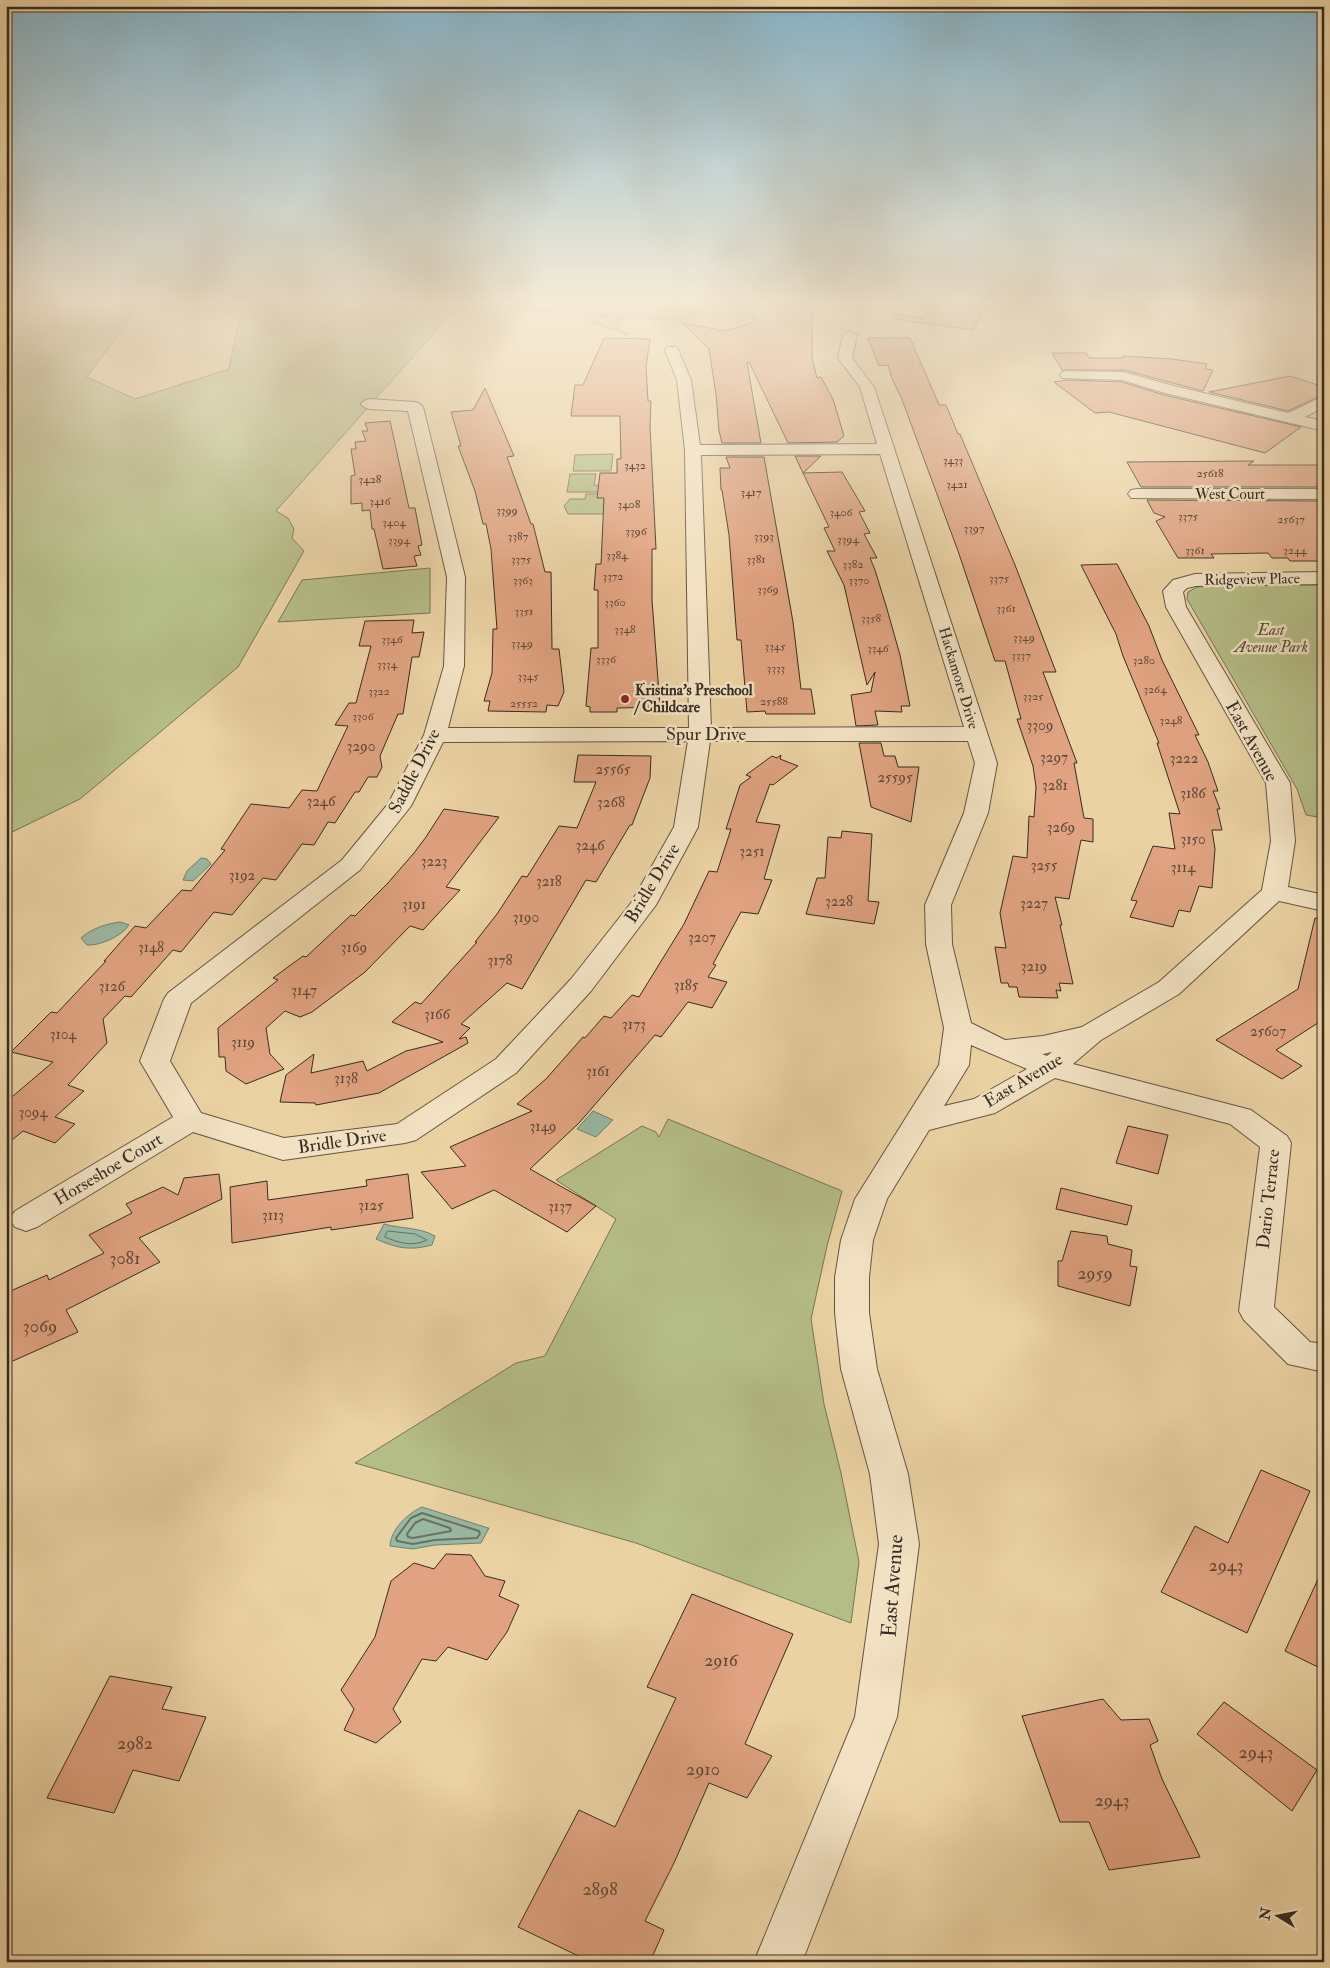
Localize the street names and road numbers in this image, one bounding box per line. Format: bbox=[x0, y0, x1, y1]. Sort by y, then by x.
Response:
street label: West Court bbox=[1194, 485, 1265, 504]
street label: Ridgeview Place bbox=[1204, 569, 1300, 590]
street label: Hackamore Drive bbox=[934, 625, 983, 732]
street label: East Avenue bbox=[1220, 697, 1283, 786]
street label: Spur Drive bbox=[666, 723, 747, 746]
street label: Saddle Drive bbox=[383, 725, 446, 818]
street label: Bridle Drive bbox=[620, 839, 685, 927]
street label: East Avenue bbox=[979, 1048, 1067, 1113]
street label: Bridle Drive bbox=[296, 1124, 388, 1159]
street label: Horseshoe Court bbox=[50, 1128, 167, 1211]
street label: Dario Terrace bbox=[1252, 1148, 1285, 1250]
street label: East Avenue bbox=[875, 1534, 910, 1638]

